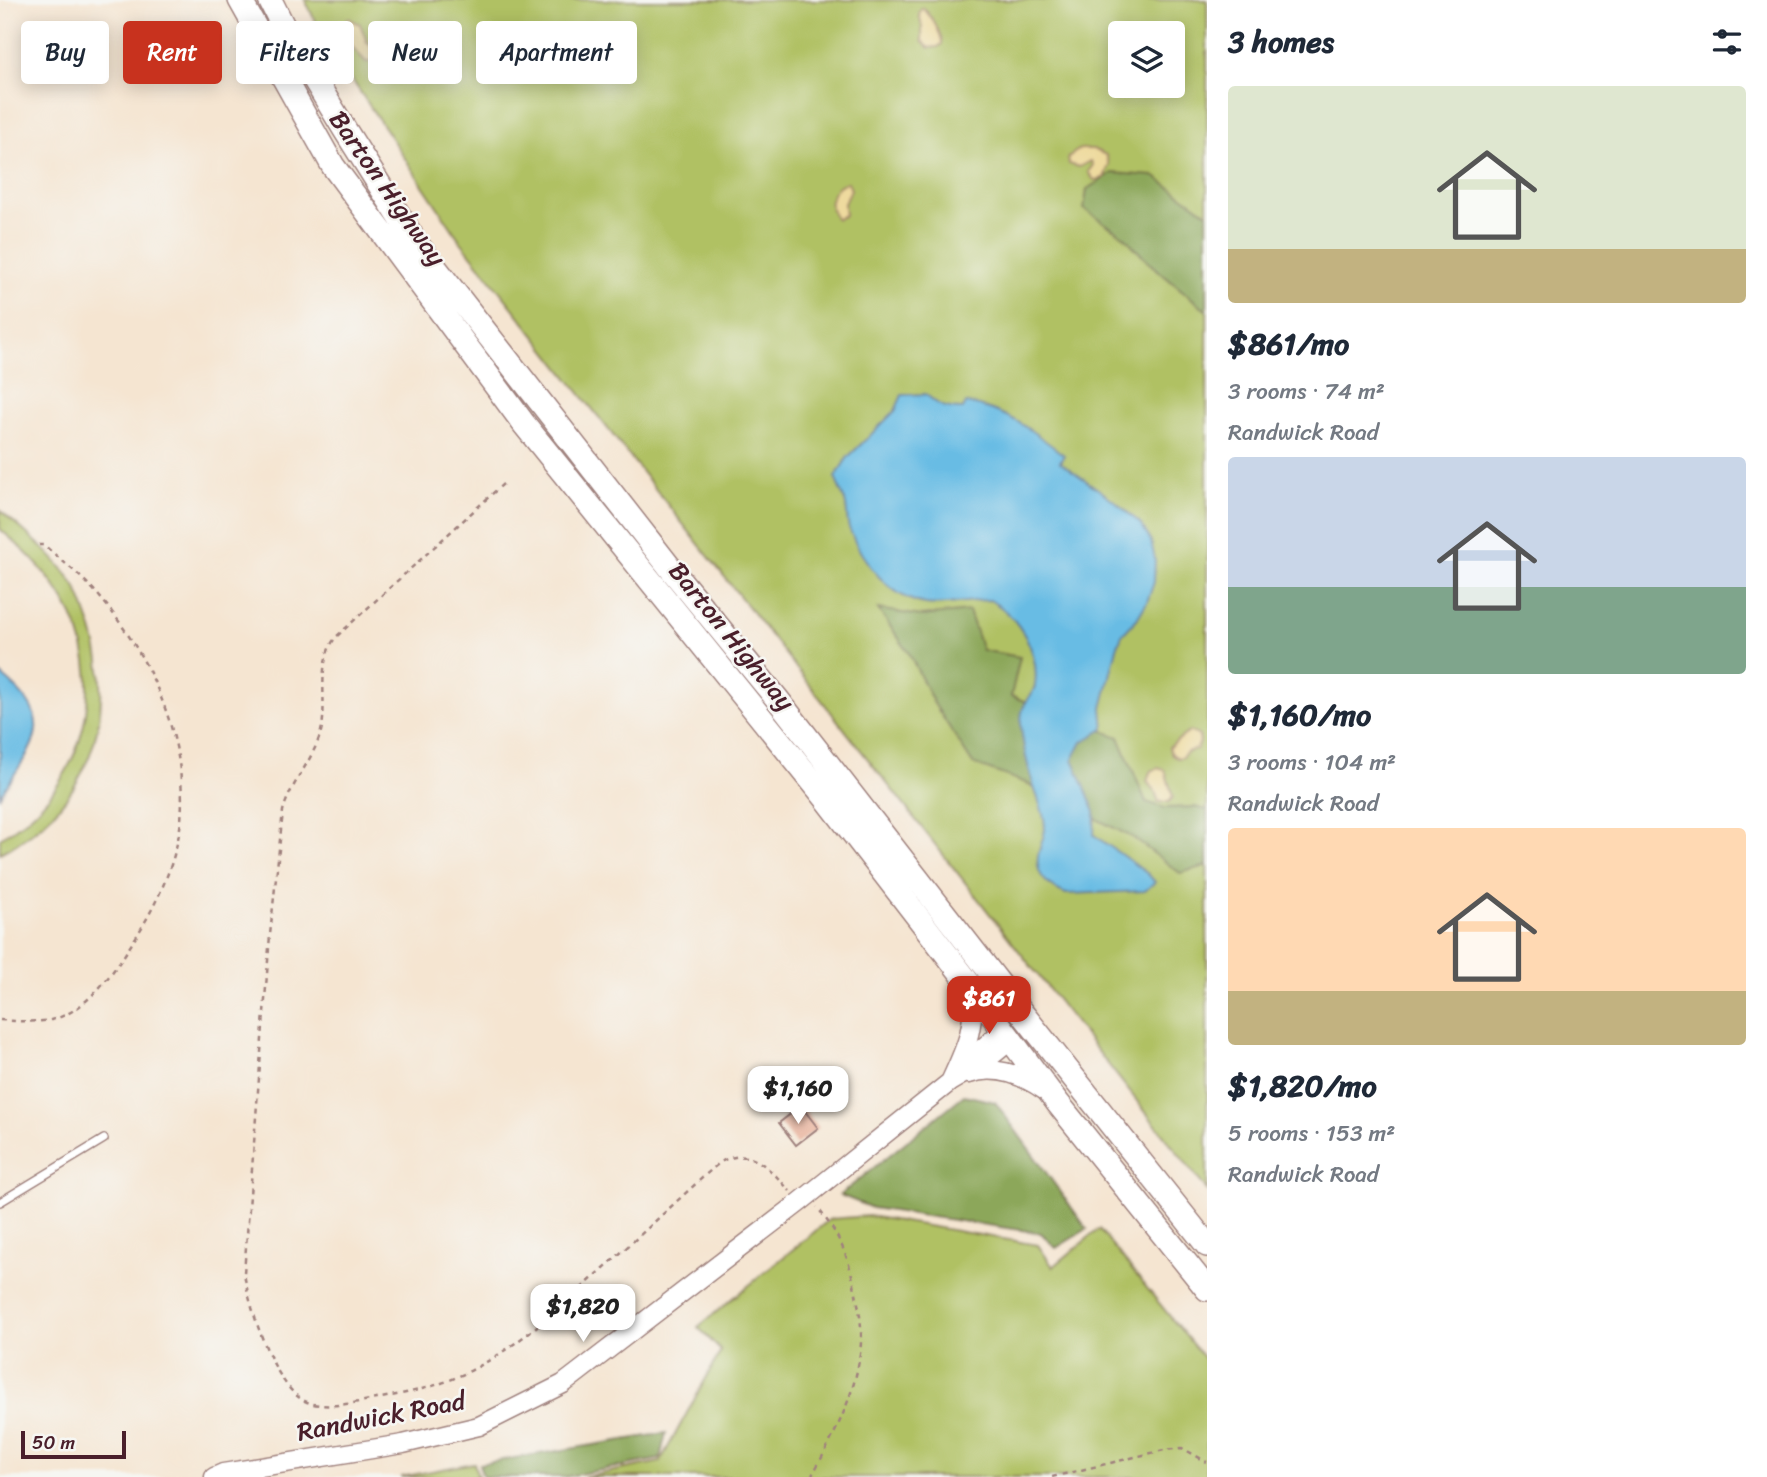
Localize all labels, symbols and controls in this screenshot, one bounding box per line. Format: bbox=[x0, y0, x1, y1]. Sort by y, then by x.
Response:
text: 3 homes bbox=[1228, 15, 1334, 69]
chip: Buy bbox=[21, 21, 109, 84]
chip: Rent bbox=[123, 21, 222, 84]
chip: Filters bbox=[236, 21, 354, 84]
chip: New bbox=[368, 21, 462, 84]
chip: Apartment bbox=[476, 21, 637, 84]
map controls bbox=[1108, 21, 1185, 98]
button: layers bbox=[1108, 21, 1185, 98]
icon: filters bbox=[1708, 23, 1746, 61]
street label: Barton Highway bbox=[317, 100, 459, 276]
icon: home bbox=[1424, 132, 1550, 258]
text: $861/mo bbox=[1228, 317, 1349, 371]
text: 3 rooms · 74 m² bbox=[1228, 371, 1385, 412]
text: Randwick Road bbox=[1228, 412, 1379, 453]
icon: home bbox=[1424, 503, 1550, 629]
street label: Barton Highway bbox=[657, 551, 808, 722]
text: $1,160/mo bbox=[1228, 688, 1371, 742]
text: 3 rooms · 104 m² bbox=[1228, 742, 1396, 783]
text: Randwick Road bbox=[1228, 783, 1379, 824]
icon: home bbox=[1424, 874, 1550, 1000]
pin: $861 bbox=[948, 976, 1030, 1036]
text: $861 bbox=[963, 978, 1015, 1019]
text: $1,820/mo bbox=[1228, 1059, 1377, 1113]
pin: $1,160 bbox=[741, 1066, 855, 1126]
text: $1,160 bbox=[764, 1068, 833, 1109]
text: 5 rooms · 153 m² bbox=[1228, 1113, 1395, 1154]
text: Randwick Road bbox=[1228, 1154, 1379, 1195]
pin: $1,820 bbox=[526, 1284, 640, 1344]
text: $1,820 bbox=[546, 1286, 620, 1327]
street label: Randwick Road bbox=[293, 1377, 471, 1455]
text: 50 m bbox=[32, 1426, 75, 1459]
scale bar bbox=[21, 1428, 126, 1460]

